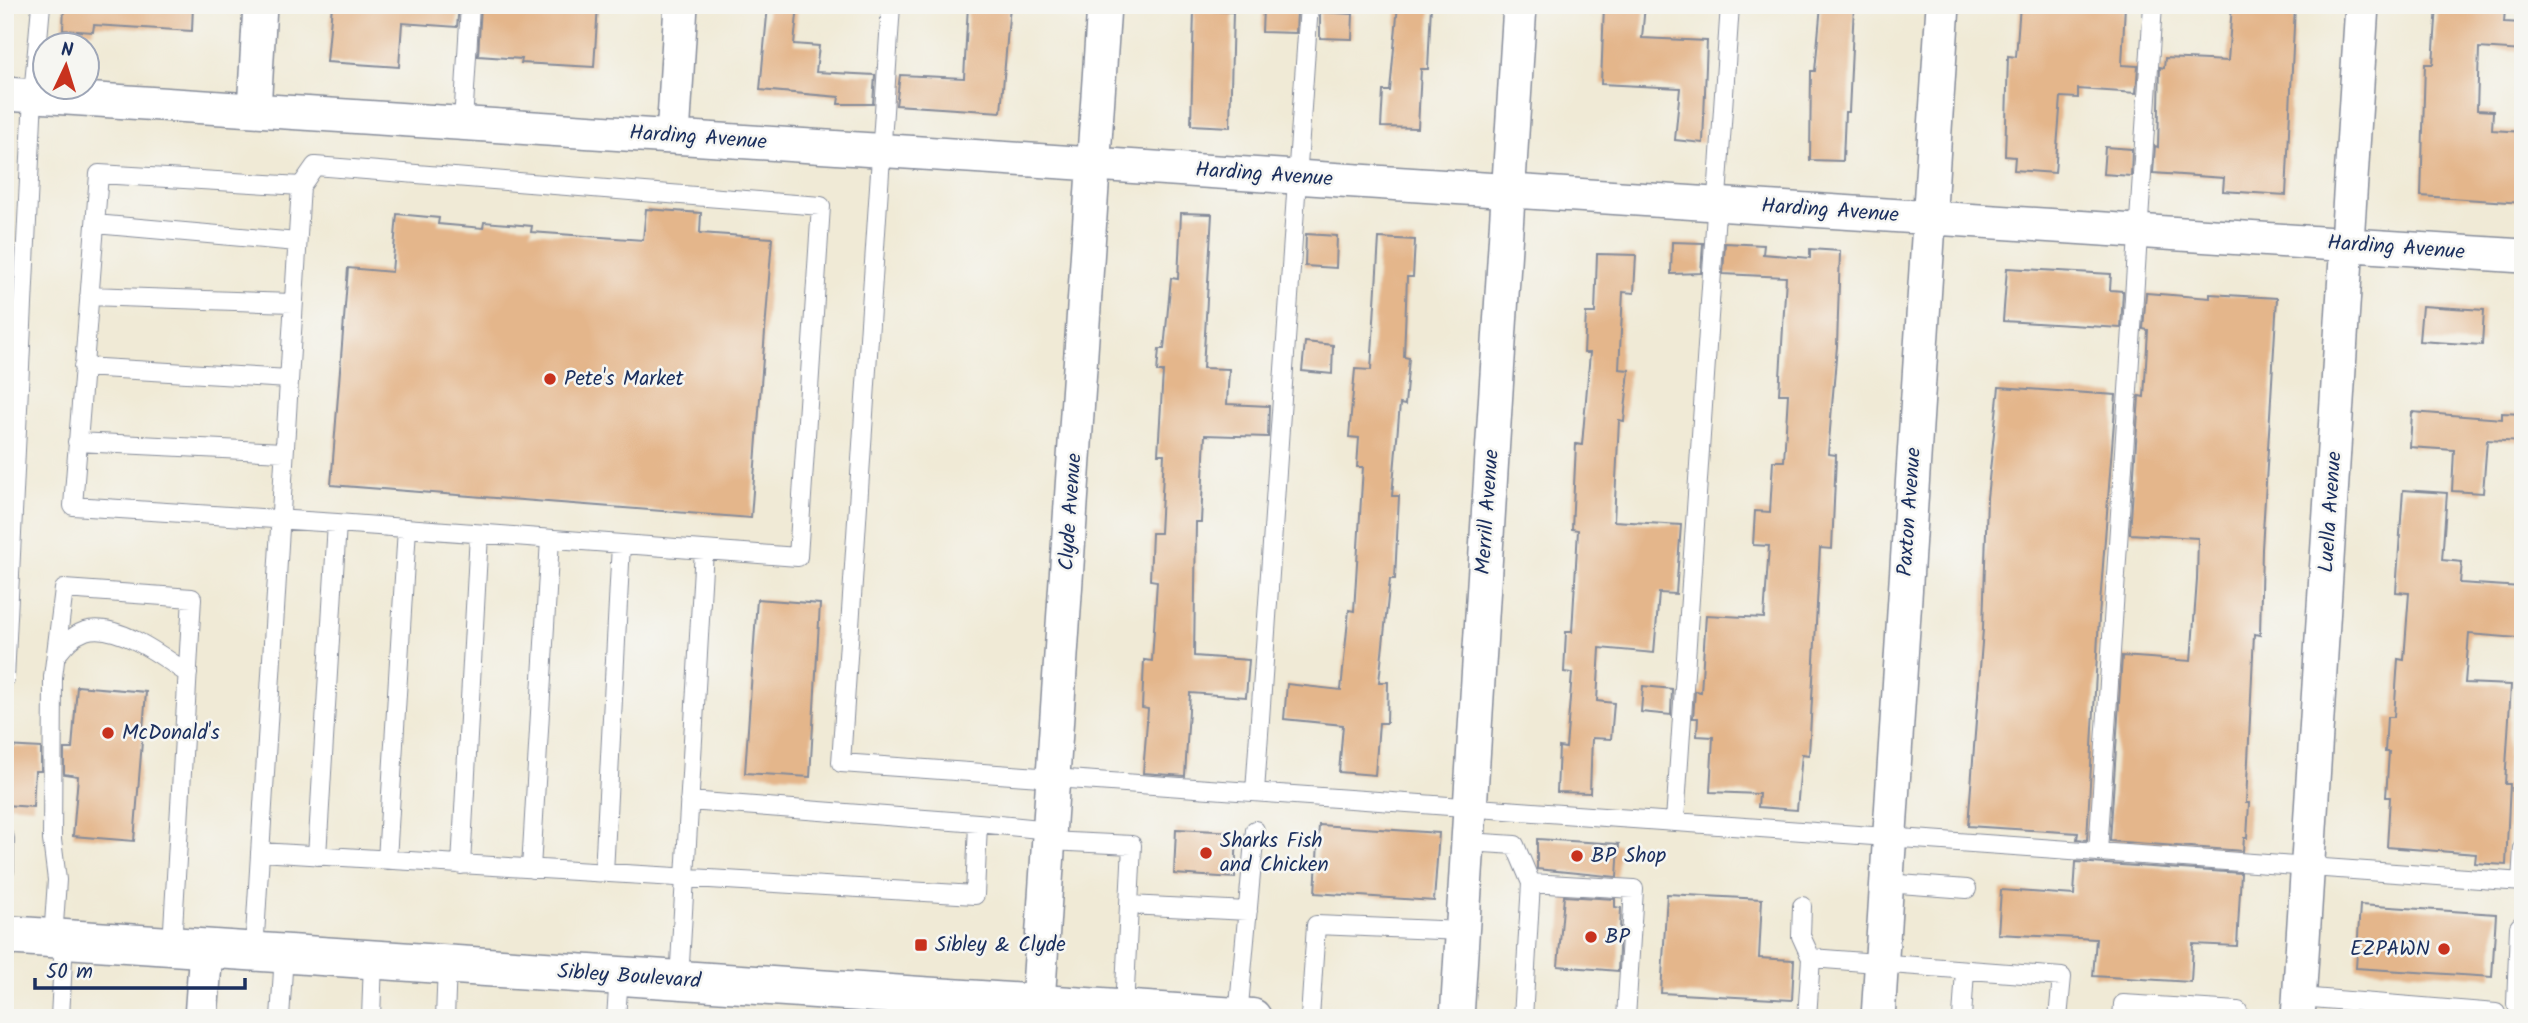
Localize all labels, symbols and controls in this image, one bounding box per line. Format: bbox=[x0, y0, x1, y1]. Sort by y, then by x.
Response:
north arrow bbox=[32, 32, 102, 102]
text: N bbox=[60, 36, 74, 66]
street label: Harding Avenue bbox=[628, 117, 768, 159]
street label: Harding Avenue bbox=[1194, 154, 1334, 196]
street label: Harding Avenue bbox=[1760, 190, 1900, 232]
street label: Harding Avenue bbox=[2326, 227, 2466, 269]
place label: Pete's Market bbox=[564, 363, 685, 396]
marker: Pete's Market bbox=[542, 371, 558, 387]
street label: Paxton Avenue bbox=[1889, 446, 1931, 578]
street label: Merrill Avenue bbox=[1467, 448, 1509, 576]
street label: Luella Avenue bbox=[2310, 450, 2352, 574]
street label: Clyde Avenue bbox=[1050, 452, 1092, 572]
place label: McDonald's bbox=[122, 717, 220, 750]
marker: McDonald's bbox=[100, 725, 116, 741]
place label: Sharks Fish and Chicken bbox=[1220, 825, 1329, 882]
place label: BP Shop bbox=[1591, 840, 1666, 873]
marker: Sharks Fish and Chicken bbox=[1198, 845, 1214, 861]
marker: BP Shop bbox=[1569, 848, 1585, 864]
place label: BP bbox=[1605, 921, 1630, 954]
place label: Sibley & Clyde bbox=[935, 929, 1066, 962]
marker: BP bbox=[1583, 929, 1599, 945]
place label: EZPAWN bbox=[2350, 933, 2430, 966]
marker: Sibley & Clyde bbox=[913, 937, 929, 953]
marker: EZPAWN bbox=[2436, 941, 2452, 957]
scale bar bbox=[35, 946, 245, 990]
text: 50 m bbox=[46, 956, 93, 989]
street label: Sibley Boulevard bbox=[556, 956, 702, 999]

